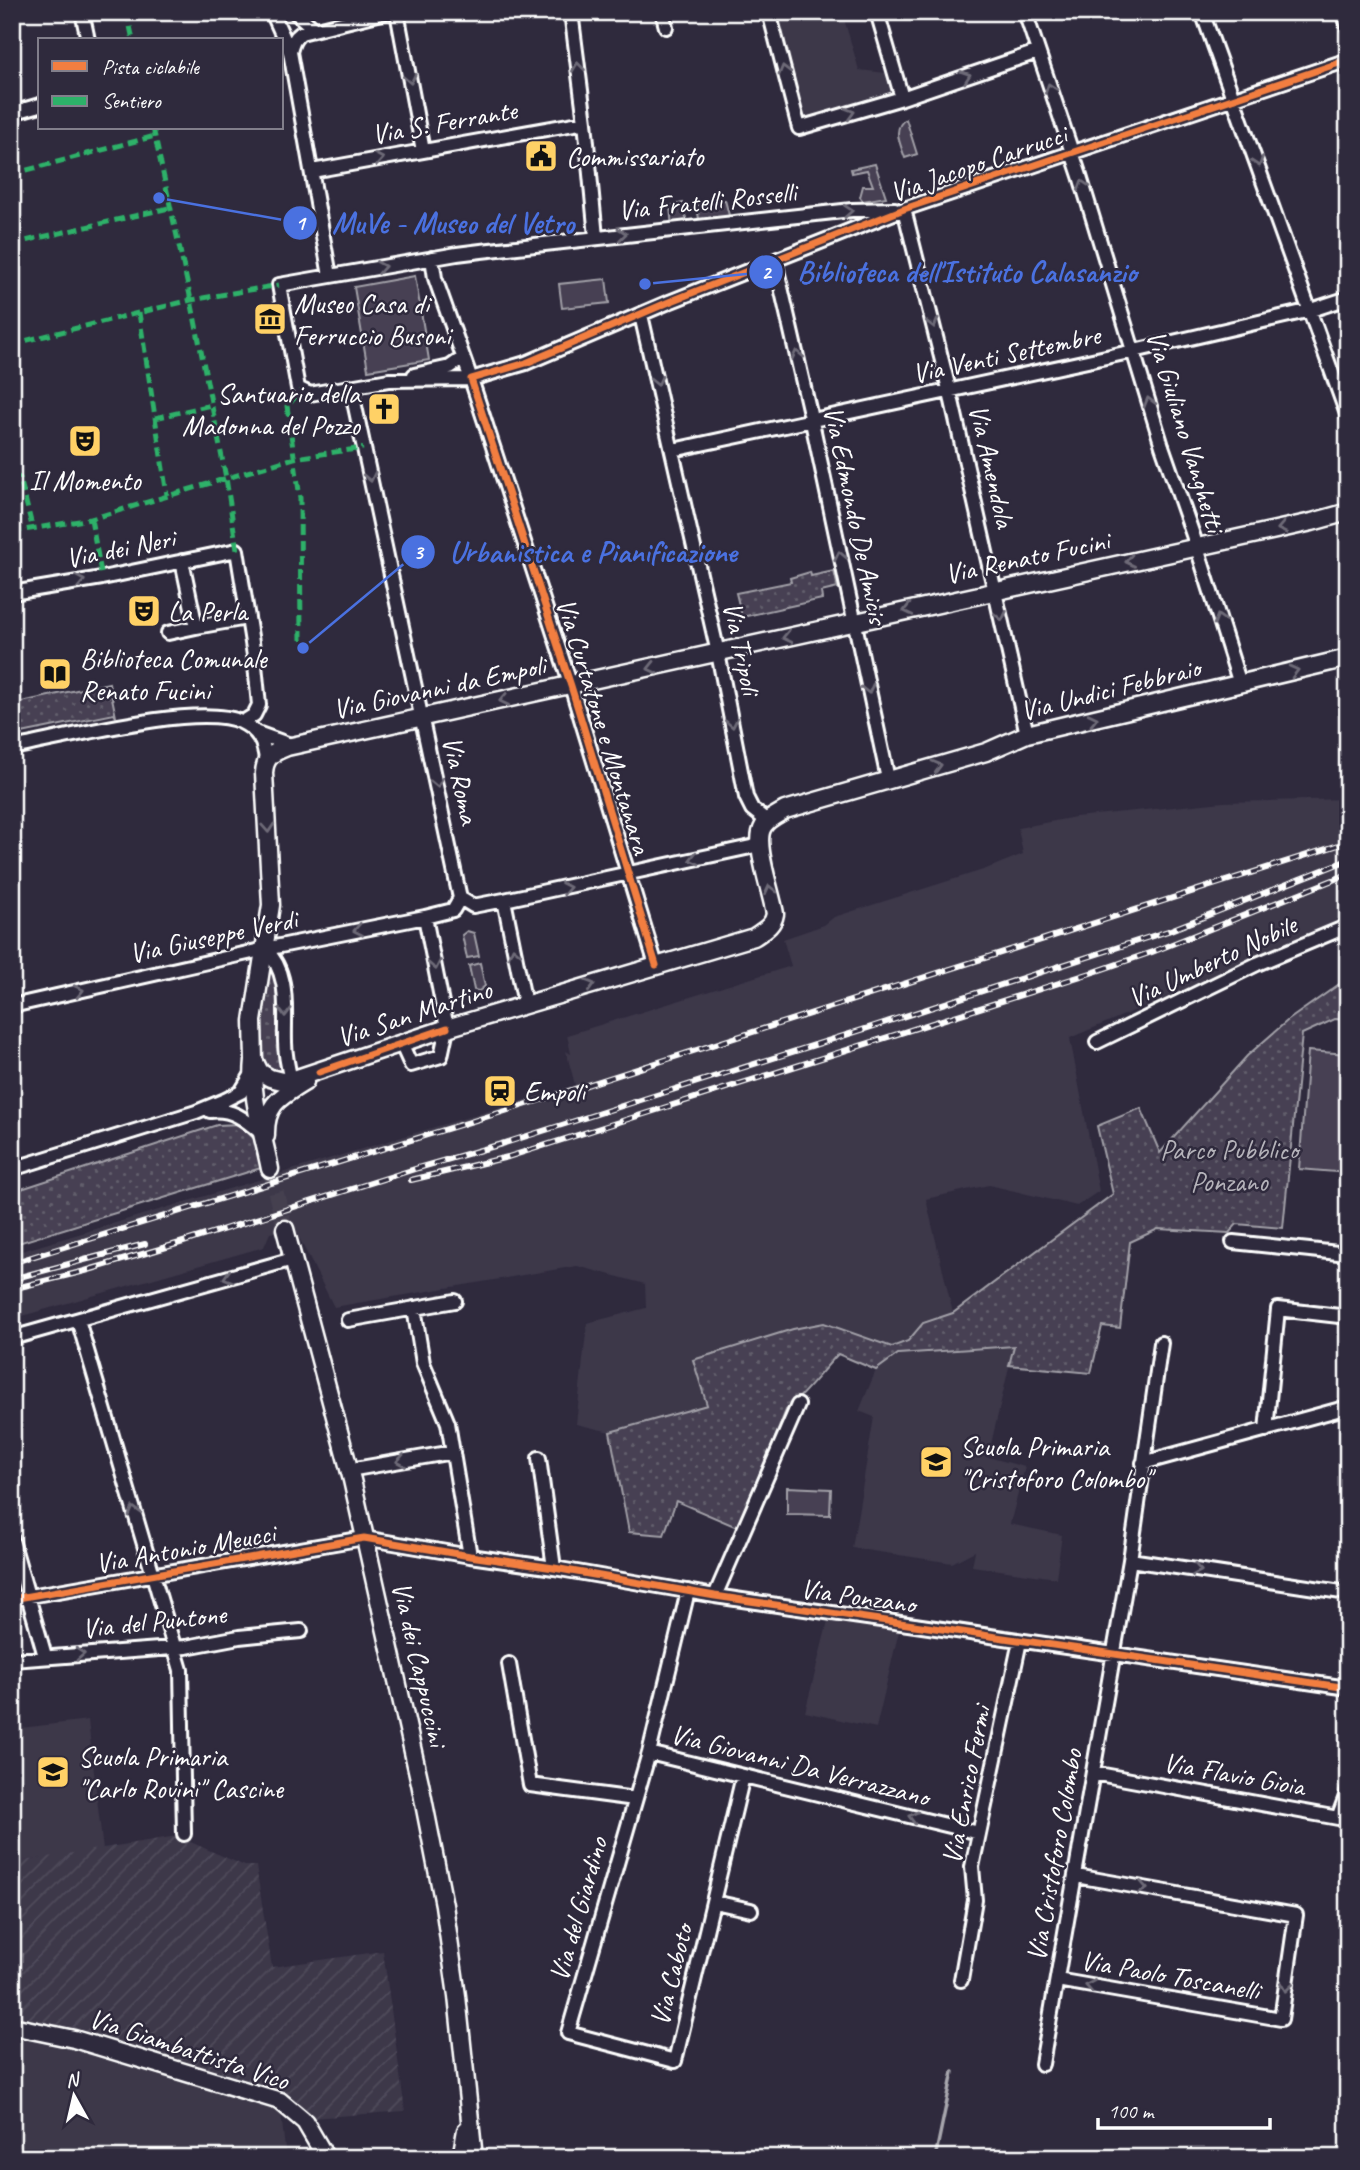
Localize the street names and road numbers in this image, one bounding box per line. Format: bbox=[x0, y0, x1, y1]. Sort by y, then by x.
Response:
street label: Via S. Ferrante bbox=[369, 92, 521, 152]
street label: Via Jacopo Carrucci bbox=[885, 115, 1075, 210]
street label: Via Fratelli Rosselli bbox=[616, 174, 802, 228]
street label: Via Venti Settembre bbox=[909, 317, 1105, 391]
street label: Via Giuliano Vanghetti bbox=[1139, 326, 1234, 540]
street label: Via Amendola bbox=[961, 401, 1024, 533]
street label: Via Edmondo De Amicis bbox=[816, 403, 897, 629]
street label: Via dei Neri bbox=[63, 520, 181, 576]
street label: Via Renato Fucini bbox=[942, 522, 1116, 591]
street label: Via Curtatone e Montanara bbox=[548, 594, 660, 860]
street label: Via Tripoli bbox=[715, 598, 770, 701]
street label: Via Giovanni da Empoli bbox=[330, 647, 552, 727]
street label: Via Undici Febbraio bbox=[1016, 649, 1207, 728]
street label: Via Roma bbox=[435, 733, 488, 829]
street label: Via Giuseppe Verdi bbox=[126, 900, 304, 971]
street label: Via Umberto Nobile bbox=[1122, 906, 1304, 1015]
street label: Via San Martino bbox=[332, 971, 498, 1055]
street label: Via Antonio Meucci bbox=[93, 1514, 281, 1581]
street label: Via Ponzano bbox=[798, 1571, 921, 1622]
street label: Via dei Cappuccini bbox=[384, 1578, 457, 1753]
street label: Via del Puntone bbox=[80, 1596, 230, 1646]
street label: Via Enrico Fermi bbox=[934, 1699, 999, 1867]
street label: Via Giovanni Da Verrazzano bbox=[667, 1716, 936, 1815]
street label: Via Cristoforo Colombo bbox=[1018, 1744, 1090, 1964]
street label: Via Flavio Gioia bbox=[1161, 1744, 1310, 1804]
street label: Via del Giardino bbox=[541, 1831, 616, 1985]
street label: Via Caboto bbox=[642, 1918, 701, 2029]
street label: Via Paolo Toscanelli bbox=[1078, 1942, 1266, 2009]
street label: Via Giambattista Vico bbox=[85, 2000, 295, 2098]

